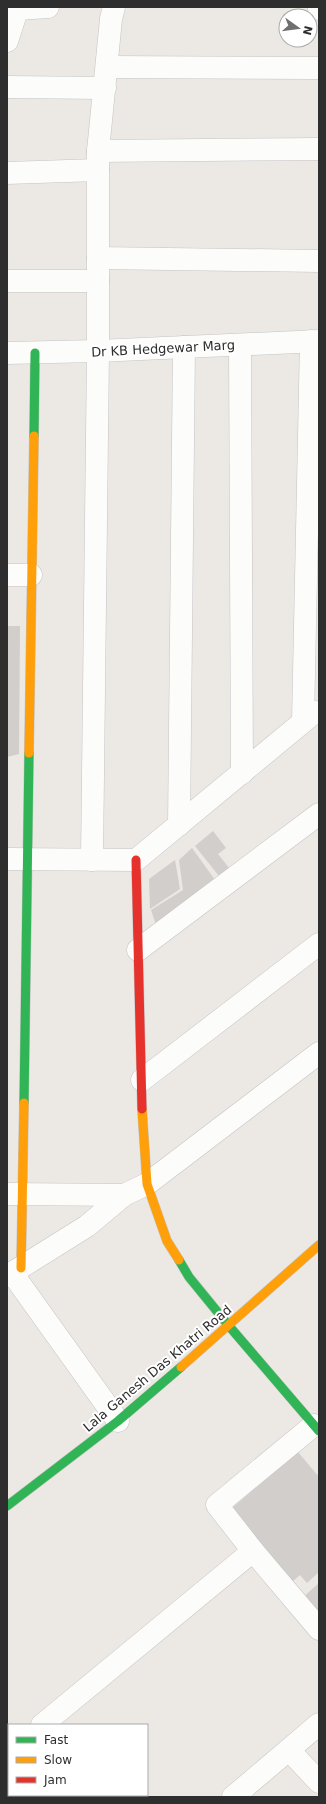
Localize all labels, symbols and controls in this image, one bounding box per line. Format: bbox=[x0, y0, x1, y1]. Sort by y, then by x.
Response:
north arrow bbox=[278, 8, 318, 48]
text: N bbox=[300, 24, 315, 36]
street label: Dr KB Hedgewar Marg bbox=[91, 337, 235, 360]
street label: Lala Ganesh Das Khatri Road bbox=[80, 1302, 234, 1435]
legend bbox=[8, 1724, 148, 1796]
text: Fast bbox=[44, 1733, 68, 1747]
text: Slow bbox=[44, 1753, 72, 1767]
text: Jam bbox=[43, 1773, 67, 1787]

